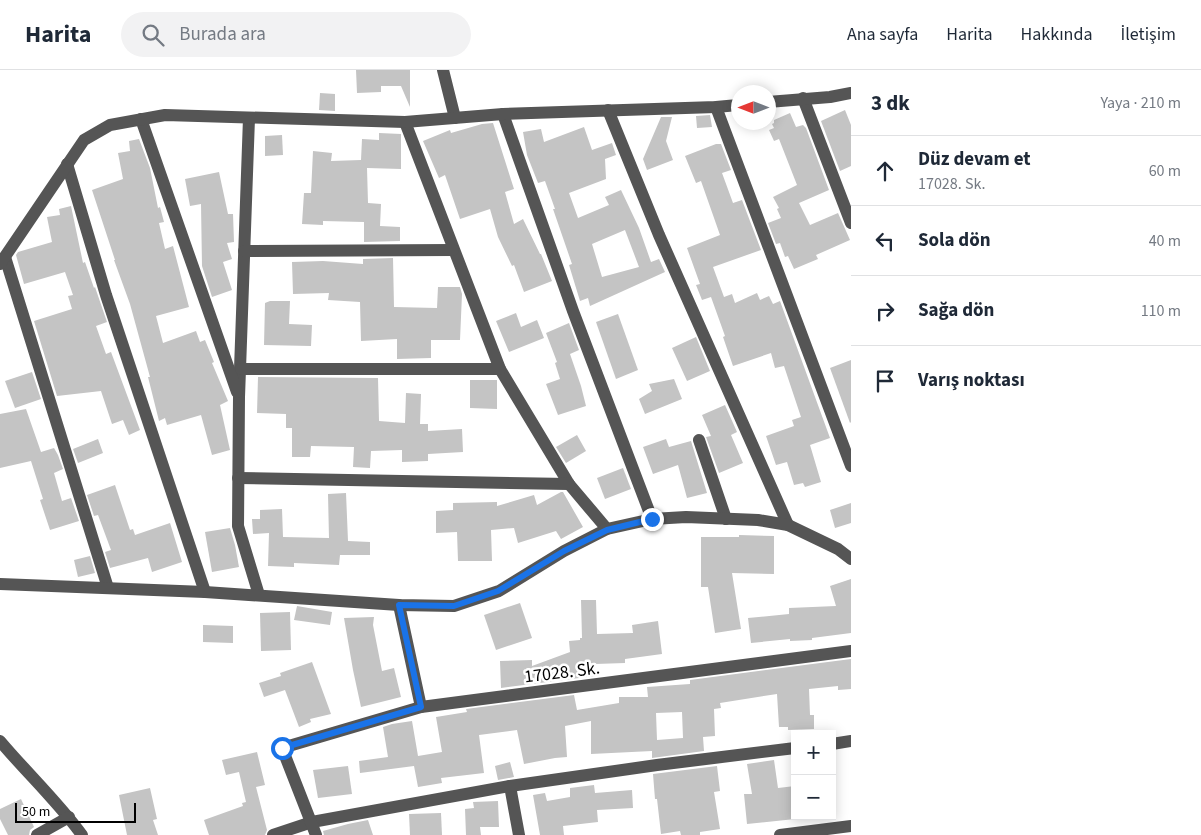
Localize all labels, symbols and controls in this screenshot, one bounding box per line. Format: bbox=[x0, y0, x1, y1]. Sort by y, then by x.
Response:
search box bbox=[121, 12, 471, 57]
text: Harita bbox=[25, 17, 91, 52]
icon: search bbox=[139, 21, 167, 49]
text: Burada ara bbox=[179, 21, 266, 48]
text: Ana sayfa bbox=[847, 22, 918, 47]
text: Harita bbox=[946, 22, 993, 47]
text: Hakkında bbox=[1021, 22, 1093, 47]
text: İletişim bbox=[1121, 22, 1176, 47]
north arrow bbox=[731, 85, 776, 130]
text: 3 dk bbox=[871, 88, 910, 118]
text: Yaya · 210 m bbox=[1100, 92, 1181, 114]
text: Düz devam et bbox=[918, 146, 1031, 173]
icon: ahead bbox=[871, 157, 899, 185]
text: 60 m bbox=[1149, 160, 1181, 182]
text: 17028. Sk. bbox=[918, 173, 986, 195]
icon: left bbox=[871, 227, 899, 255]
text: Sola dön bbox=[918, 227, 991, 254]
text: 40 m bbox=[1149, 230, 1181, 252]
icon: right bbox=[871, 297, 899, 325]
text: Sağa dön bbox=[918, 297, 994, 324]
text: 110 m bbox=[1141, 300, 1181, 322]
icon: arrive bbox=[871, 367, 899, 395]
text: Varış noktası bbox=[918, 367, 1025, 394]
route end bbox=[641, 508, 664, 531]
street label: 17028. Sk. bbox=[523, 655, 601, 690]
map controls bbox=[791, 730, 836, 820]
button: + bbox=[791, 730, 836, 775]
route start bbox=[271, 737, 294, 760]
button: − bbox=[791, 775, 836, 820]
scale bar bbox=[15, 800, 136, 823]
text: 50 m bbox=[22, 802, 50, 822]

